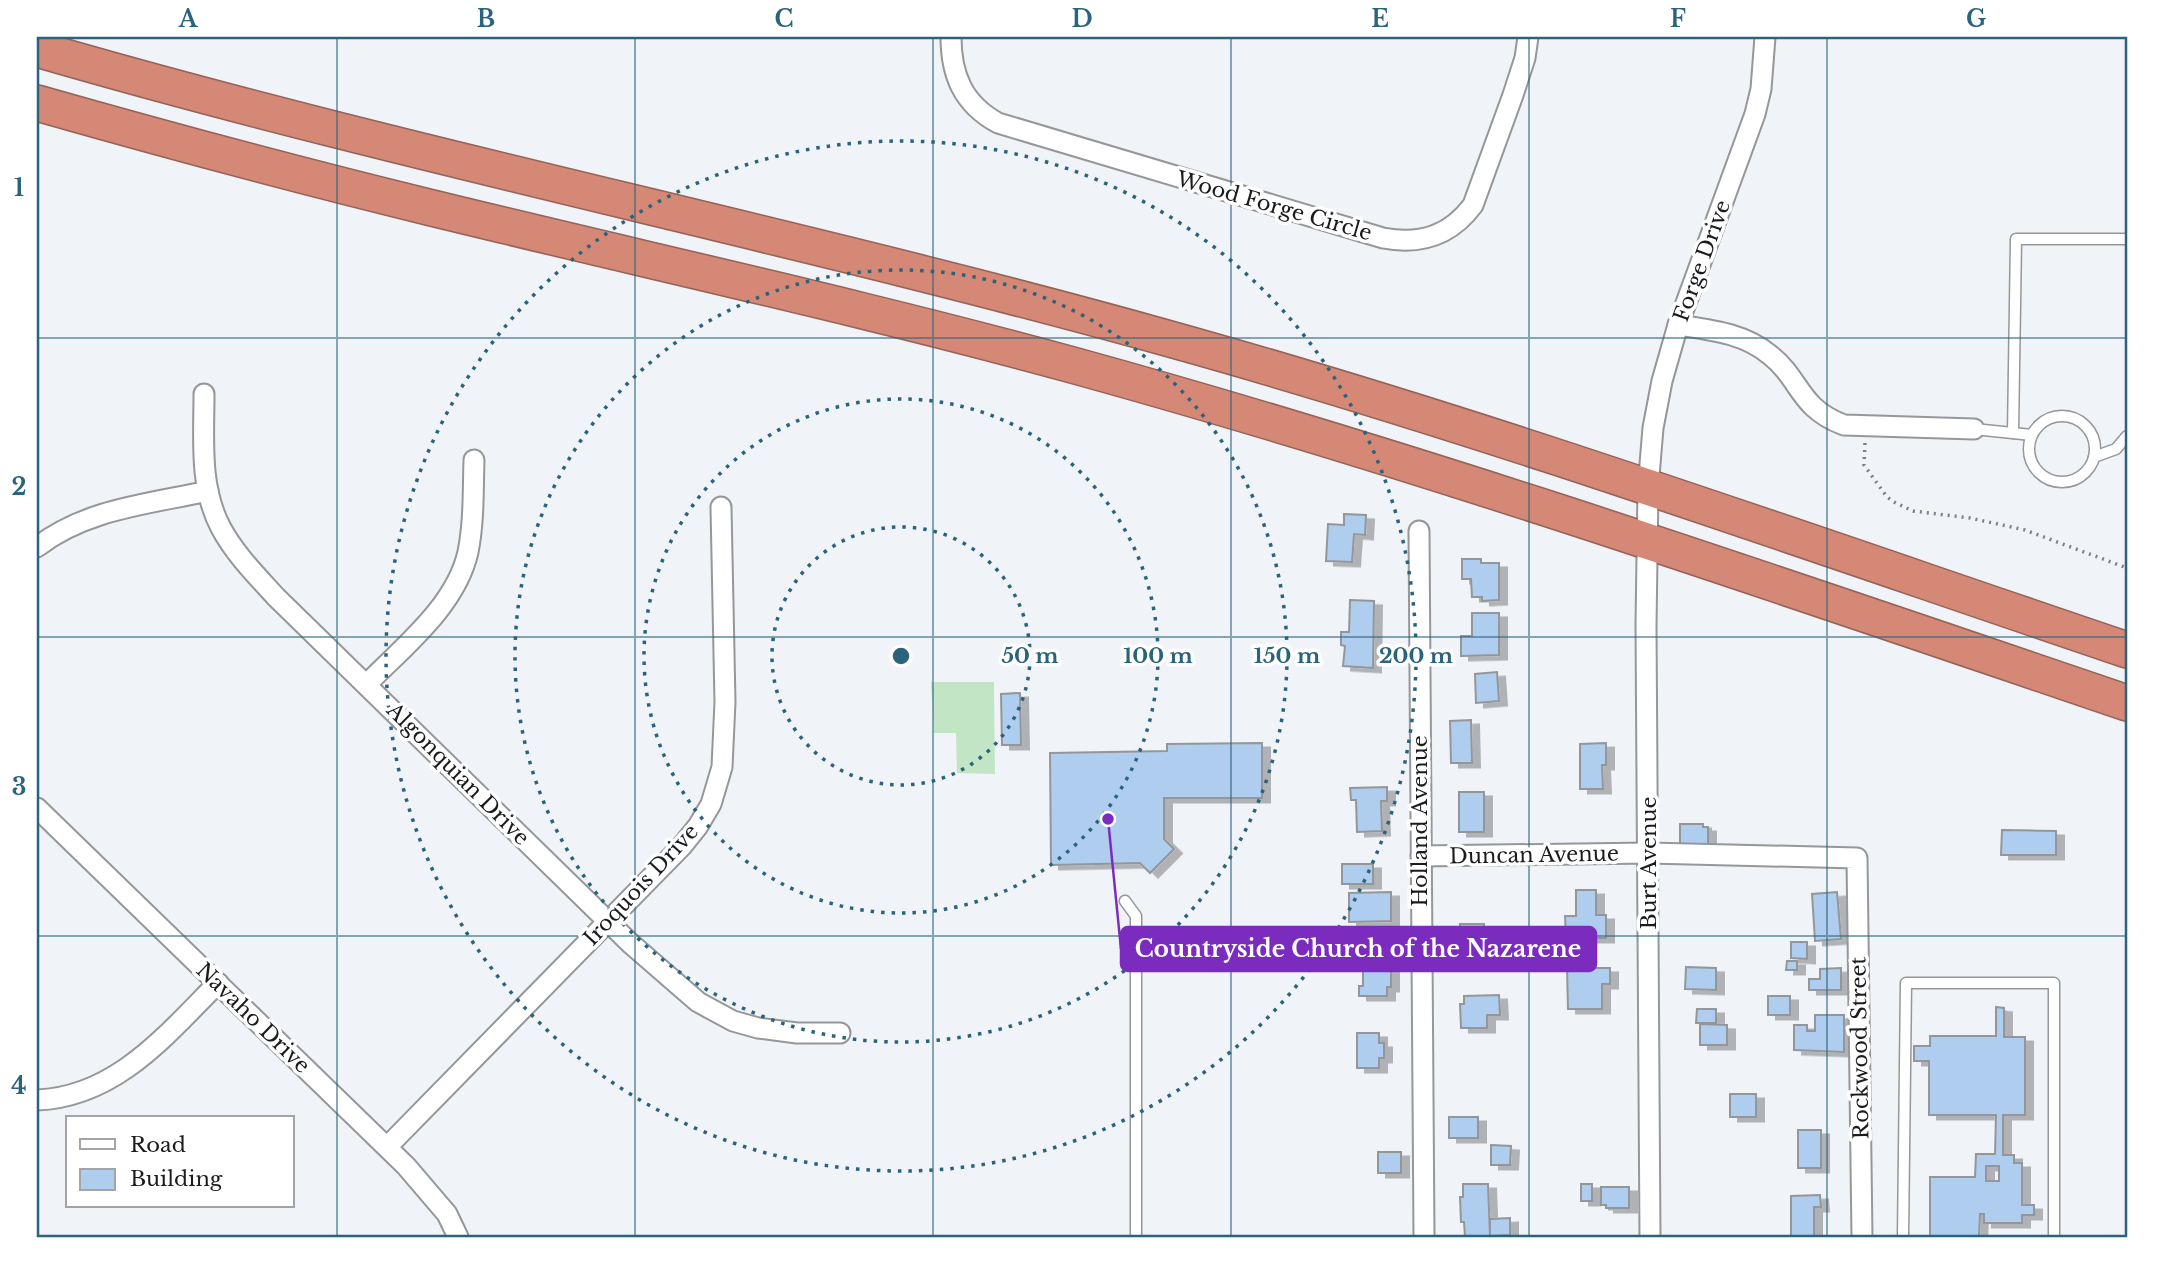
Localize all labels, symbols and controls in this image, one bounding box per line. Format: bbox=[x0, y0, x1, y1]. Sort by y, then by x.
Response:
text: A bbox=[178, 5, 199, 33]
text: B bbox=[477, 5, 495, 33]
text: C bbox=[775, 5, 793, 33]
text: D bbox=[1071, 5, 1093, 33]
text: E bbox=[1371, 5, 1389, 33]
text: F bbox=[1670, 5, 1686, 33]
text: G bbox=[1966, 5, 1986, 33]
street label: Wood Forge Circle bbox=[1172, 165, 1375, 246]
text: 1 bbox=[14, 174, 24, 202]
street label: Forge Drive bbox=[1668, 197, 1736, 325]
text: 2 bbox=[12, 473, 26, 501]
text: 50 m bbox=[1001, 643, 1059, 669]
text: 100 m bbox=[1123, 643, 1193, 669]
text: 150 m bbox=[1254, 643, 1320, 669]
text: 200 m bbox=[1379, 643, 1453, 669]
centre of rings bbox=[889, 644, 913, 668]
street label: Algonquian Drive bbox=[381, 697, 535, 851]
street label: Holland Avenue bbox=[1407, 735, 1433, 907]
text: 3 bbox=[12, 773, 26, 801]
street label: Burt Avenue bbox=[1636, 796, 1662, 930]
street label: Iroquois Drive bbox=[578, 819, 704, 951]
street label: Duncan Avenue bbox=[1449, 841, 1619, 869]
callout: Countryside Church of the Nazarene bbox=[1121, 927, 1596, 971]
text: Countryside Church of the Nazarene bbox=[1135, 935, 1581, 963]
street label: Rockwood Street bbox=[1845, 956, 1875, 1140]
street label: Navaho Drive bbox=[191, 957, 315, 1079]
text: 4 bbox=[11, 1072, 27, 1100]
legend bbox=[66, 1116, 294, 1208]
text: Road bbox=[130, 1132, 186, 1158]
text: Building bbox=[130, 1166, 223, 1192]

